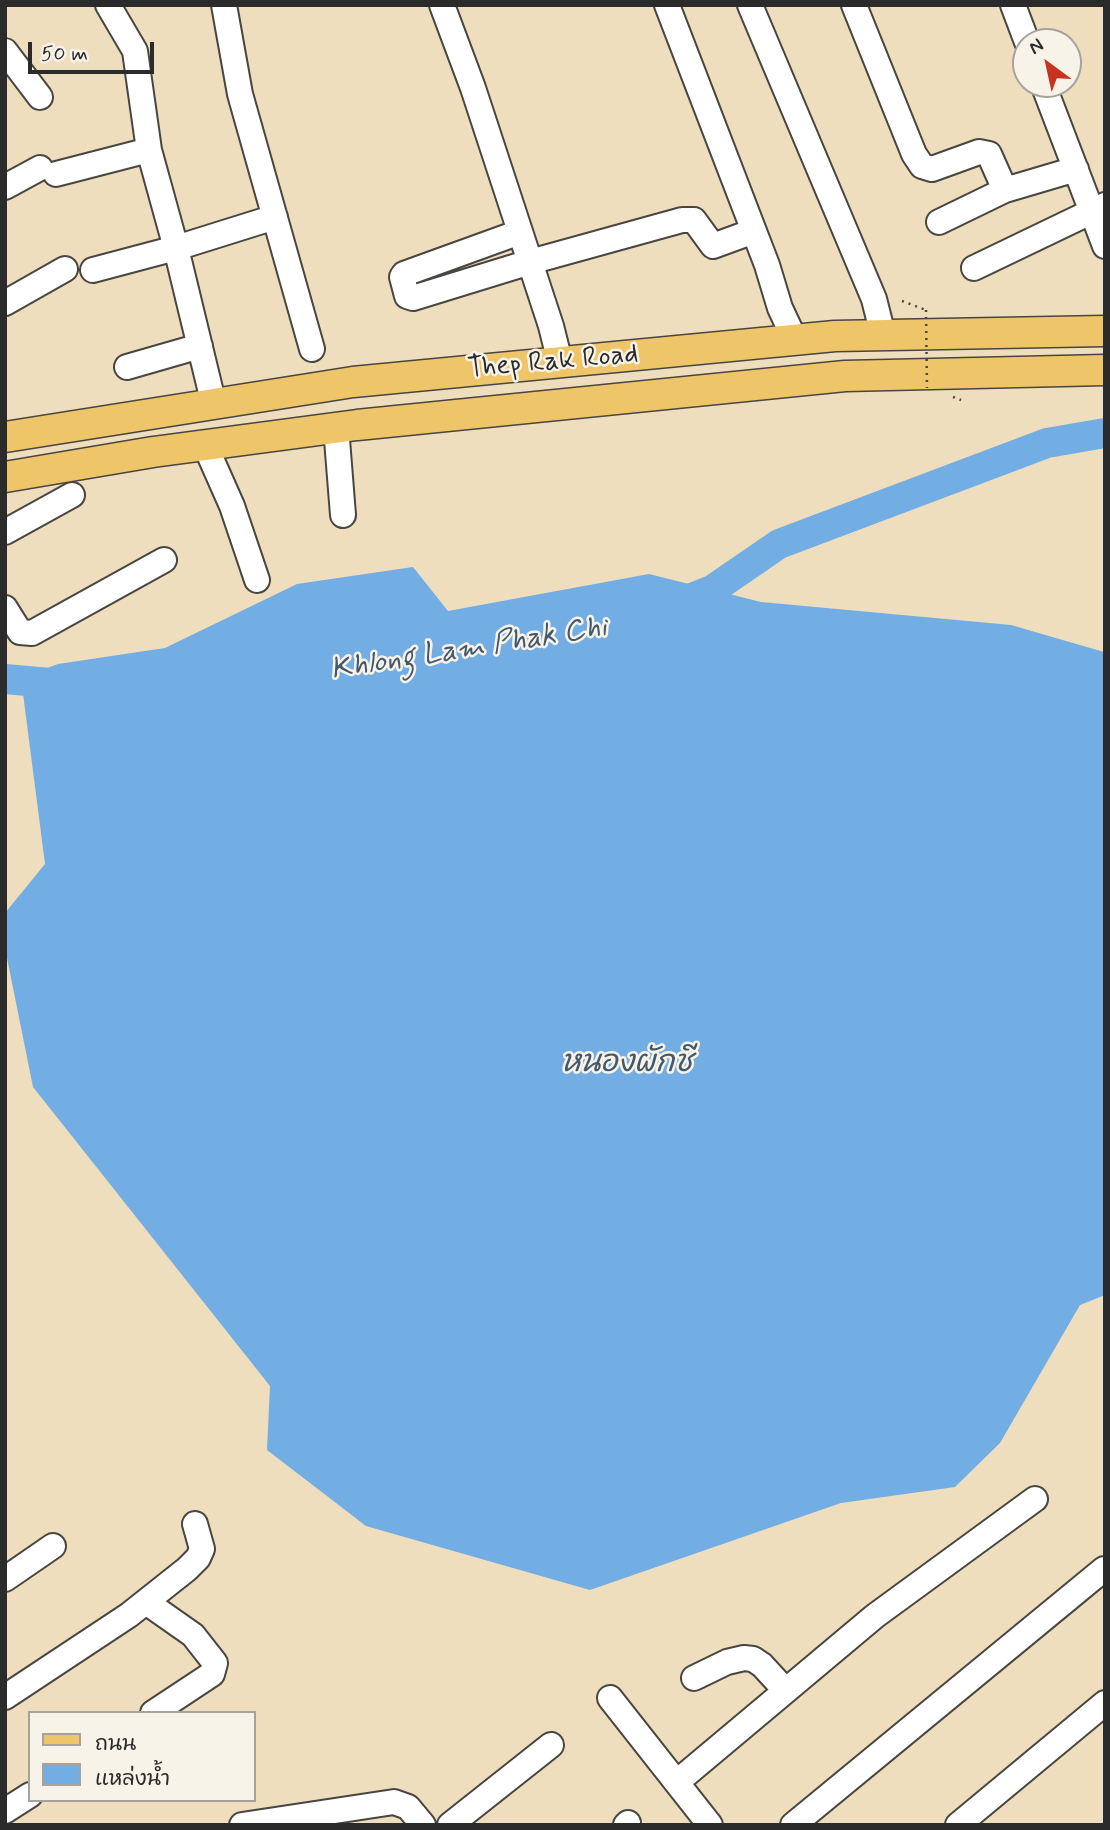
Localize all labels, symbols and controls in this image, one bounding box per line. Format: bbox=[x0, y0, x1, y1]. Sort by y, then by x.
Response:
scale bar bbox=[32, 28, 158, 72]
north arrow bbox=[1012, 28, 1082, 98]
text: N bbox=[1024, 33, 1048, 61]
text: 50 m bbox=[41, 40, 88, 68]
street label: Thep Rak Road bbox=[466, 339, 640, 387]
water label: Khlong Lam Phak Chi bbox=[328, 610, 610, 690]
water label: หนองผักชี bbox=[561, 1047, 693, 1083]
legend bbox=[28, 1711, 256, 1802]
text: ถนน bbox=[95, 1730, 136, 1758]
text: แหล่งน้ำ bbox=[95, 1765, 170, 1793]

